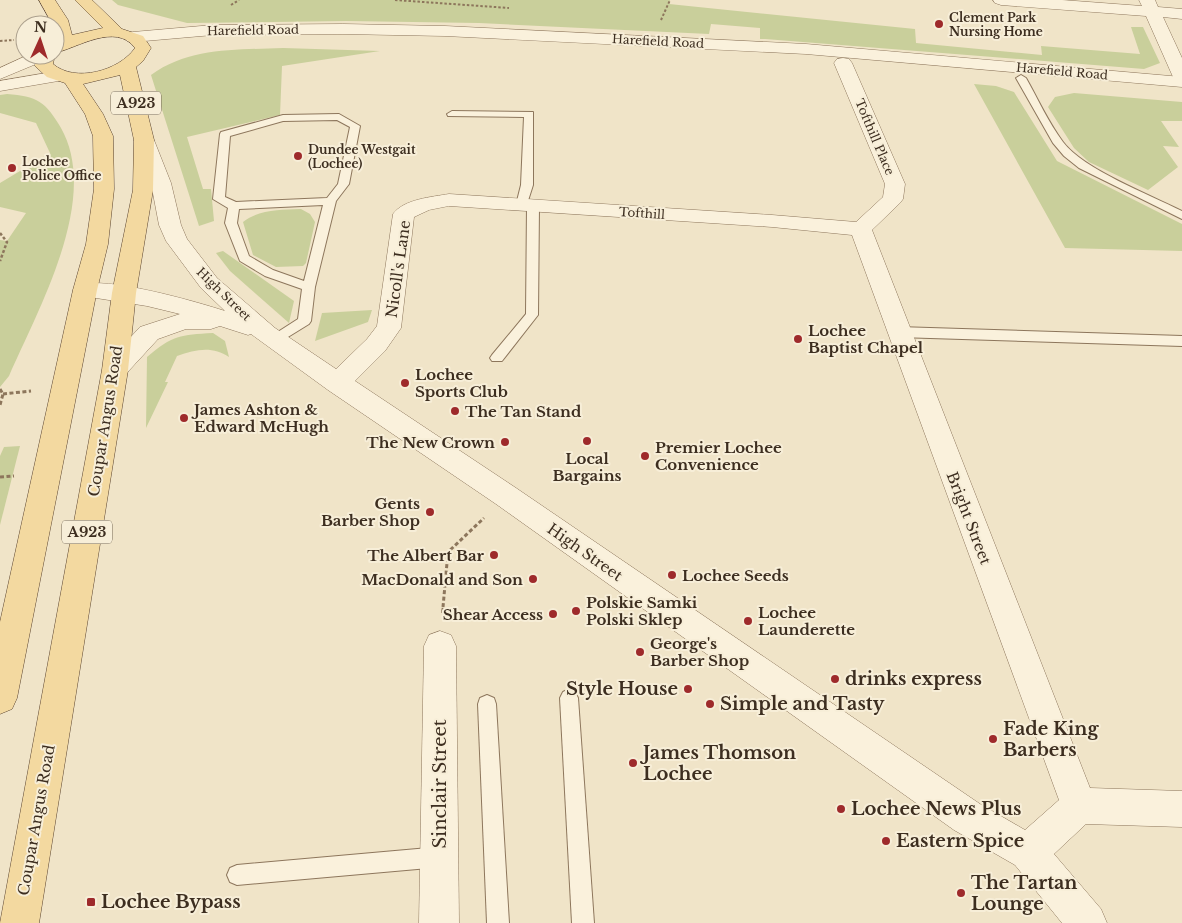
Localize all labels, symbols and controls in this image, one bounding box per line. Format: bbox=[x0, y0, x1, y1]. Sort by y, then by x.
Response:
place label: Clement Park Nursing Home bbox=[949, 10, 1043, 39]
north arrow bbox=[15, 15, 65, 65]
text: N bbox=[34, 18, 48, 36]
marker: Clement Park Nursing Home bbox=[933, 18, 945, 30]
street label: Harefield Road bbox=[207, 22, 299, 38]
street label: Harefield Road bbox=[612, 31, 704, 51]
street label: Harefield Road bbox=[1015, 60, 1109, 82]
road number: A923 bbox=[111, 92, 161, 115]
street label: Tofthill Place bbox=[852, 97, 898, 177]
place label: Dundee Westgait (Lochee) bbox=[308, 142, 416, 171]
marker: Dundee Westgait (Lochee) bbox=[292, 150, 304, 162]
place label: Lochee Police Office bbox=[22, 154, 101, 183]
marker: Lochee Police Office bbox=[6, 162, 18, 174]
street label: Tofthill bbox=[619, 204, 665, 222]
street label: Nicoll's Lane bbox=[382, 219, 414, 319]
street label: High Street bbox=[194, 264, 255, 324]
place label: Lochee Baptist Chapel bbox=[808, 321, 924, 357]
marker: Lochee Baptist Chapel bbox=[792, 333, 804, 345]
street label: Coupar Angus Road bbox=[84, 344, 126, 498]
place label: Lochee Sports Club bbox=[415, 365, 508, 401]
marker: Lochee Sports Club bbox=[399, 377, 411, 389]
place label: James Ashton & Edward McHugh bbox=[191, 400, 329, 436]
place label: The Tan Stand bbox=[465, 402, 582, 421]
marker: The Tan Stand bbox=[449, 405, 461, 417]
marker: James Ashton & Edward McHugh bbox=[178, 412, 190, 424]
place label: The New Crown bbox=[366, 433, 495, 452]
marker: Local Bargains bbox=[581, 435, 593, 447]
marker: The New Crown bbox=[499, 436, 511, 448]
place label: Premier Lochee Convenience bbox=[655, 438, 782, 474]
place label: Local Bargains bbox=[552, 449, 622, 485]
marker: Premier Lochee Convenience bbox=[639, 450, 651, 462]
street label: Bright Street bbox=[943, 469, 996, 568]
place label: Gents Barber Shop bbox=[321, 494, 420, 530]
marker: Gents Barber Shop bbox=[424, 506, 436, 518]
street label: High Street bbox=[544, 519, 627, 585]
road number: A923 bbox=[62, 520, 112, 544]
place label: The Albert Bar bbox=[367, 546, 485, 565]
marker: The Albert Bar bbox=[488, 549, 500, 561]
place label: Lochee Seeds bbox=[682, 566, 789, 585]
marker: Lochee Seeds bbox=[666, 569, 678, 581]
place label: MacDonald and Son bbox=[361, 570, 523, 589]
marker: MacDonald and Son bbox=[527, 573, 539, 585]
place label: Polskie Samki Polski Sklep bbox=[586, 593, 698, 629]
place label: Lochee Launderette bbox=[758, 603, 855, 639]
place label: Shear Access bbox=[443, 605, 543, 624]
marker: Polskie Samki Polski Sklep bbox=[570, 605, 582, 617]
marker: Shear Access bbox=[547, 608, 559, 620]
marker: Lochee Launderette bbox=[742, 615, 754, 627]
place label: George's Barber Shop bbox=[650, 634, 749, 670]
marker: George's Barber Shop bbox=[634, 646, 646, 658]
place label: drinks express bbox=[845, 668, 982, 690]
marker: drinks express bbox=[829, 673, 841, 685]
place label: Style House bbox=[566, 678, 678, 700]
marker: Style House bbox=[682, 683, 694, 695]
place label: Simple and Tasty bbox=[720, 693, 885, 715]
marker: Simple and Tasty bbox=[704, 698, 716, 710]
place label: Fade King Barbers bbox=[1003, 718, 1099, 761]
street label: Sinclair Street bbox=[429, 719, 451, 849]
marker: Fade King Barbers bbox=[987, 733, 999, 745]
place label: James Thomson Lochee bbox=[639, 742, 796, 785]
street label: Coupar Angus Road bbox=[13, 743, 59, 897]
marker: James Thomson Lochee bbox=[627, 757, 639, 769]
place label: Lochee News Plus bbox=[851, 798, 1021, 820]
marker: Lochee News Plus bbox=[835, 803, 847, 815]
place label: Eastern Spice bbox=[896, 830, 1024, 852]
marker: Eastern Spice bbox=[880, 835, 892, 847]
place label: The Tartan Lounge bbox=[971, 872, 1077, 915]
marker: The Tartan Lounge bbox=[955, 887, 967, 899]
place label: Lochee Bypass bbox=[101, 891, 241, 913]
marker: Lochee Bypass bbox=[85, 896, 97, 908]

